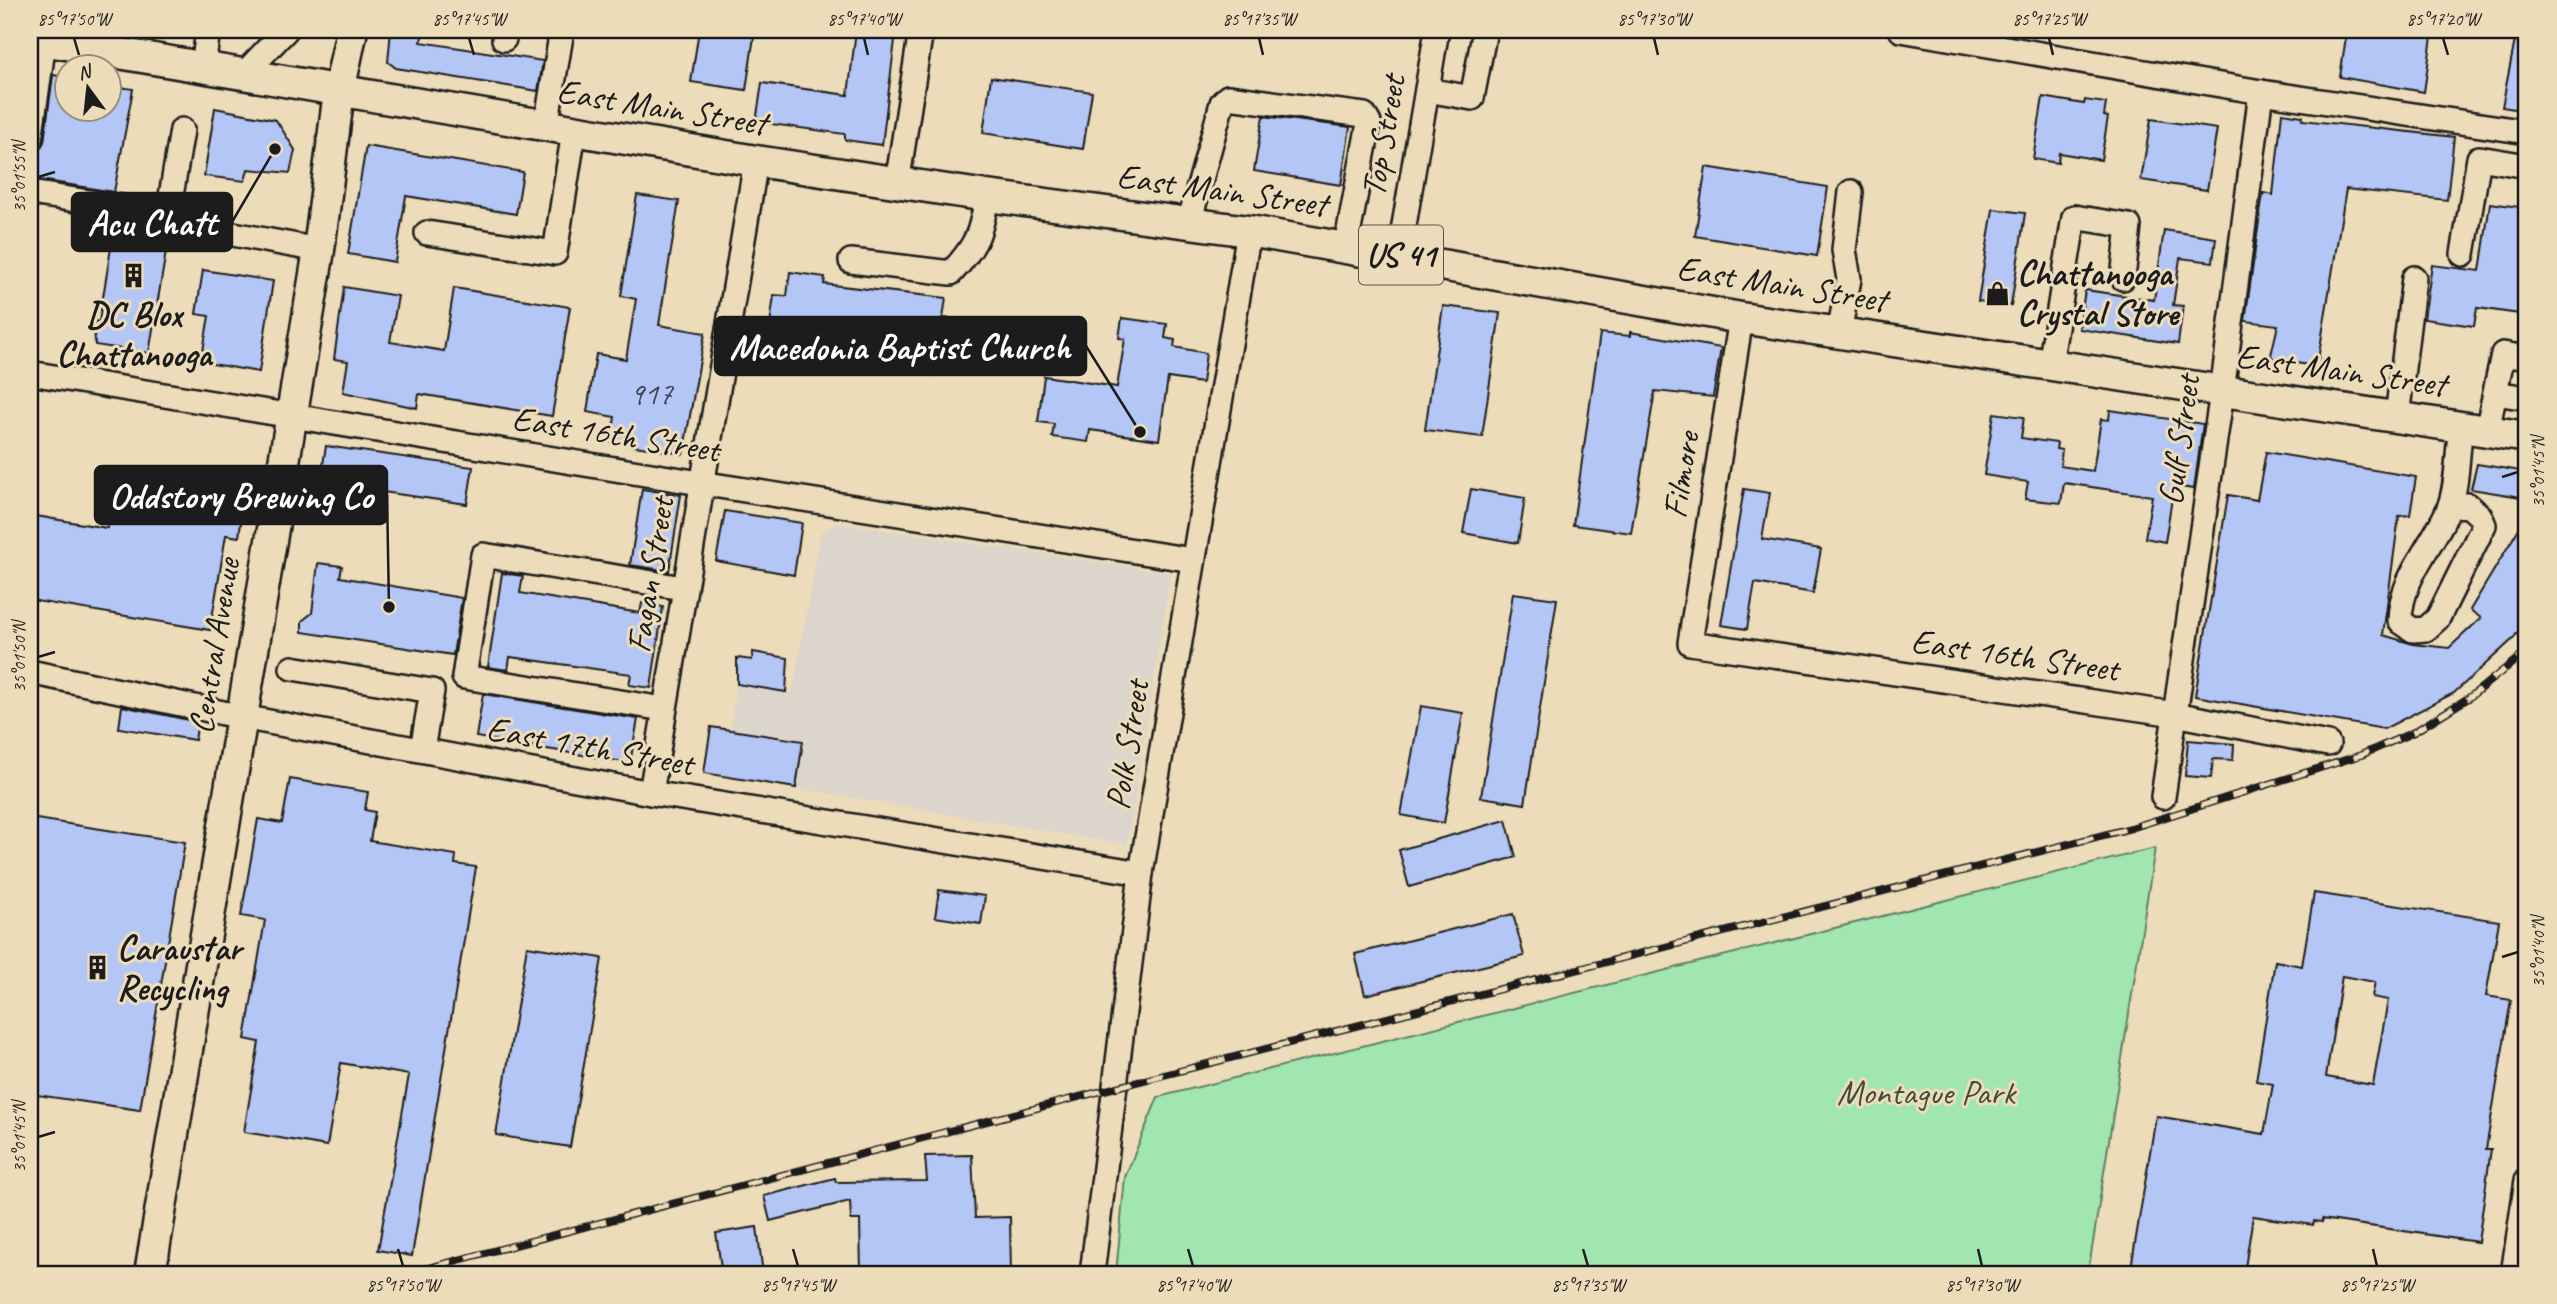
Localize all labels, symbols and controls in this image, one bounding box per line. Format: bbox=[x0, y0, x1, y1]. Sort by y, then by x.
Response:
text: 85°17'50"W bbox=[37, 8, 114, 30]
text: 85°17'45"W bbox=[432, 8, 509, 30]
text: 85°17'40"W bbox=[827, 8, 904, 30]
text: 85°17'35"W bbox=[1222, 8, 1299, 30]
text: 85°17'30"W bbox=[1617, 8, 1694, 30]
text: 85°17'25"W bbox=[2012, 8, 2089, 30]
text: 85°17'20"W bbox=[2406, 8, 2483, 30]
north arrow bbox=[52, 52, 122, 122]
text: N bbox=[75, 59, 96, 86]
street label: East Main Street bbox=[554, 68, 774, 146]
street label: Top Street bbox=[1350, 68, 1416, 200]
text: 35°01'55"N bbox=[8, 138, 30, 212]
street label: East Main Street bbox=[1114, 153, 1334, 228]
callout: Acu Chatt bbox=[72, 193, 232, 251]
text: Acu Chatt bbox=[87, 199, 220, 246]
road number: US 41 bbox=[1359, 226, 1443, 284]
street label: East Main Street bbox=[1674, 245, 1894, 323]
place label: Chattanooga Crystal Store bbox=[2017, 251, 2181, 336]
building icon: DC Blox Chattanooga bbox=[120, 262, 148, 290]
shop icon: Chattanooga Crystal Store bbox=[1983, 279, 2011, 307]
place label: DC Blox Chattanooga bbox=[57, 292, 214, 377]
callout: Macedonia Baptist Church bbox=[715, 317, 1086, 375]
text: Macedonia Baptist Church bbox=[730, 323, 1072, 370]
street label: East Main Street bbox=[2233, 333, 2453, 408]
street label: Gulf Street bbox=[2148, 369, 2211, 508]
house number: 917 bbox=[629, 373, 674, 414]
street label: East 16th Street bbox=[509, 395, 726, 473]
street label: Filmore bbox=[1652, 426, 1710, 521]
text: 35°01'45"N bbox=[2527, 433, 2549, 507]
callout: Oddstory Brewing Co bbox=[95, 466, 387, 524]
text: Oddstory Brewing Co bbox=[109, 472, 375, 519]
street label: Fagan Street bbox=[616, 491, 685, 656]
street label: Central Avenue bbox=[178, 553, 250, 737]
text: 35°01'50"N bbox=[8, 618, 30, 692]
street label: East 16th Street bbox=[1908, 618, 2125, 692]
street label: Polk Street bbox=[1095, 674, 1160, 813]
street label: East 17th Street bbox=[483, 706, 700, 787]
text: 35°01'40"N bbox=[2527, 913, 2549, 987]
place label: Caraustar Recycling bbox=[117, 926, 245, 1011]
building icon: Caraustar Recycling bbox=[83, 954, 111, 982]
park label: Montague Park bbox=[1837, 1070, 2017, 1115]
text: 35°01'45"N bbox=[8, 1098, 30, 1172]
text: 85°17'50"W bbox=[366, 1274, 443, 1296]
text: 85°17'45"W bbox=[761, 1274, 838, 1296]
text: 85°17'40"W bbox=[1156, 1274, 1233, 1296]
text: 85°17'35"W bbox=[1551, 1274, 1628, 1296]
text: 85°17'30"W bbox=[1945, 1274, 2022, 1296]
text: 85°17'25"W bbox=[2340, 1274, 2417, 1296]

